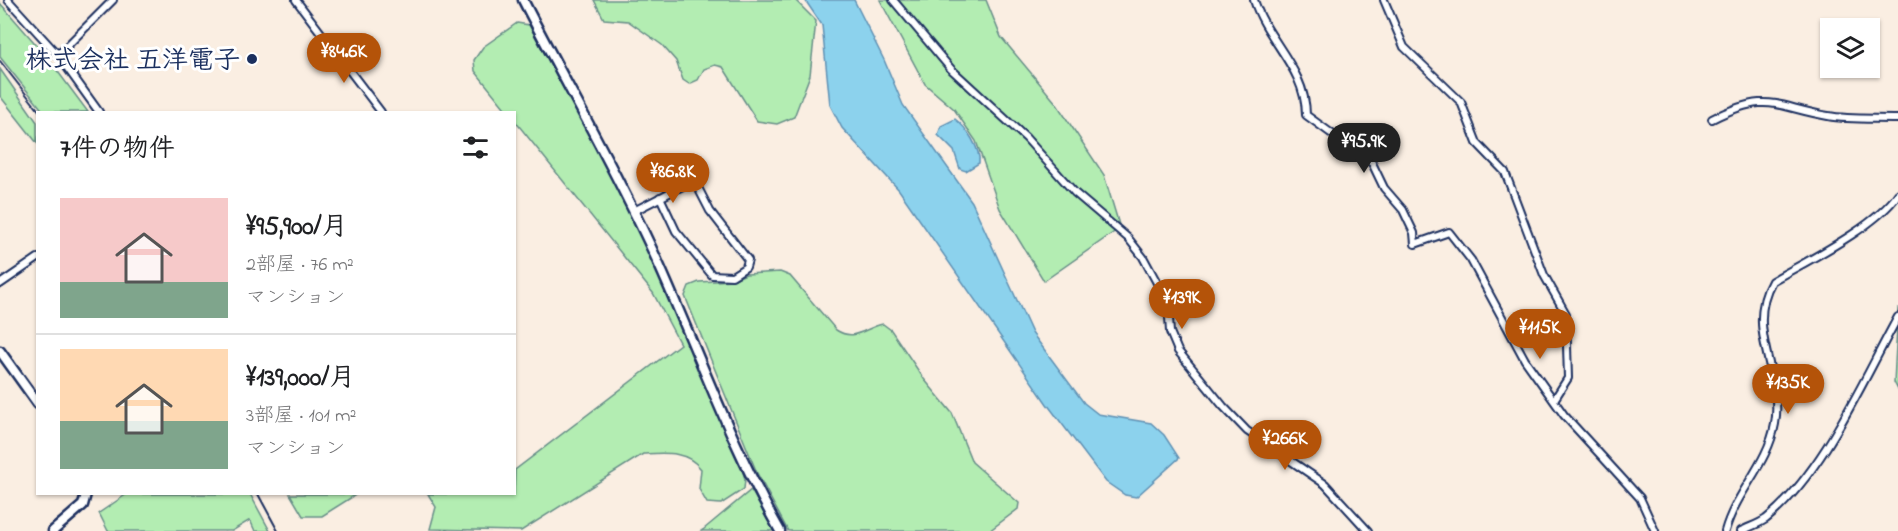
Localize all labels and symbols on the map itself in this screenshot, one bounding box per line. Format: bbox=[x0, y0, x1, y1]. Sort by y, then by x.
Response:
pin: ¥84.6K bbox=[295, 33, 393, 84]
place label: 株式会社 五洋電子 bbox=[25, 43, 240, 81]
marker: 株式会社 五洋電子 bbox=[245, 52, 259, 66]
pin: ¥95.9K bbox=[1315, 123, 1413, 174]
pin: ¥86.8K bbox=[624, 153, 722, 204]
pin: ¥139K bbox=[1140, 279, 1224, 330]
pin: ¥115K bbox=[1498, 309, 1582, 360]
pin: ¥135K bbox=[1746, 364, 1830, 415]
pin: ¥266K bbox=[1243, 420, 1327, 471]

